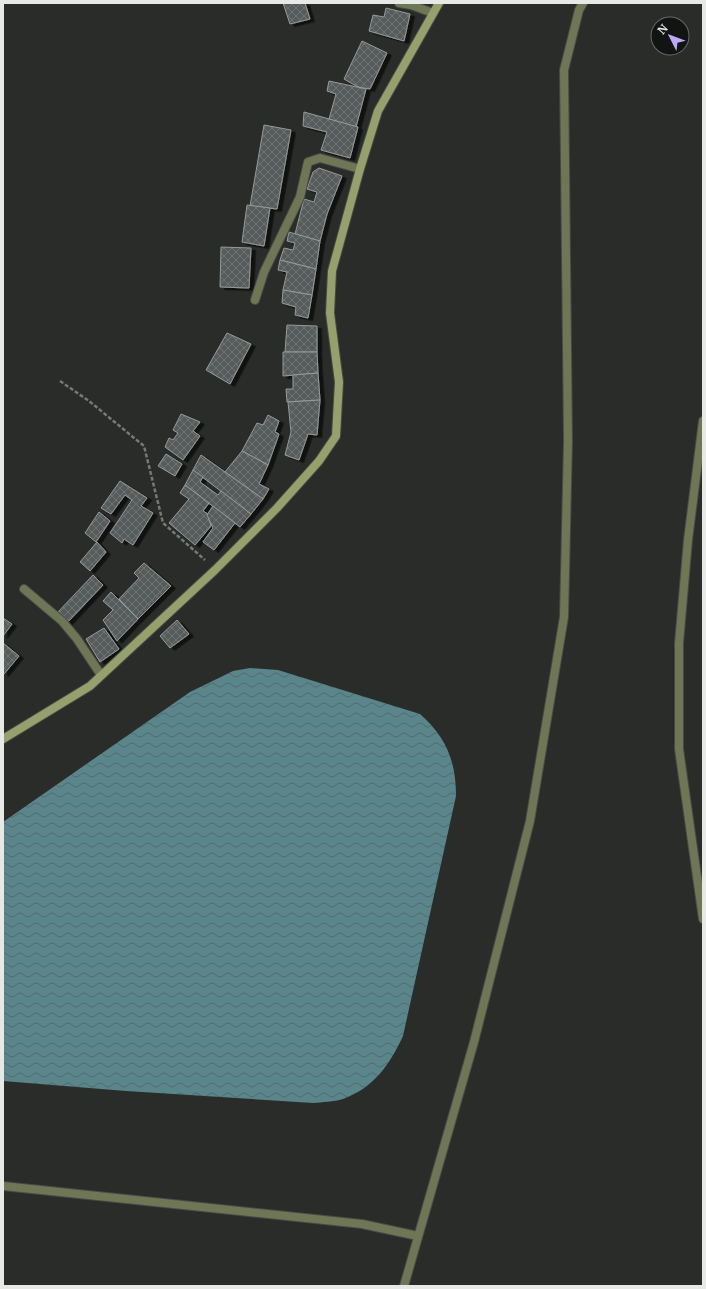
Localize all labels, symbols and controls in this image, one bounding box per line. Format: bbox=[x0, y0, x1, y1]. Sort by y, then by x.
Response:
north arrow bbox=[650, 16, 690, 56]
text: N bbox=[654, 21, 671, 37]

